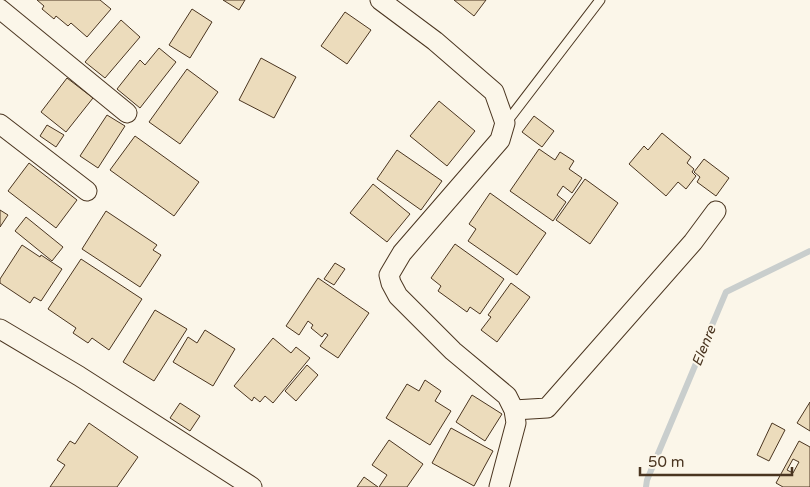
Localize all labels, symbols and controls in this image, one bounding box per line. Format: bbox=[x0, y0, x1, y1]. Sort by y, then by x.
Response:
water label: Elenre bbox=[688, 322, 720, 369]
scale bar bbox=[640, 444, 792, 476]
text: 50 m bbox=[648, 453, 685, 471]

